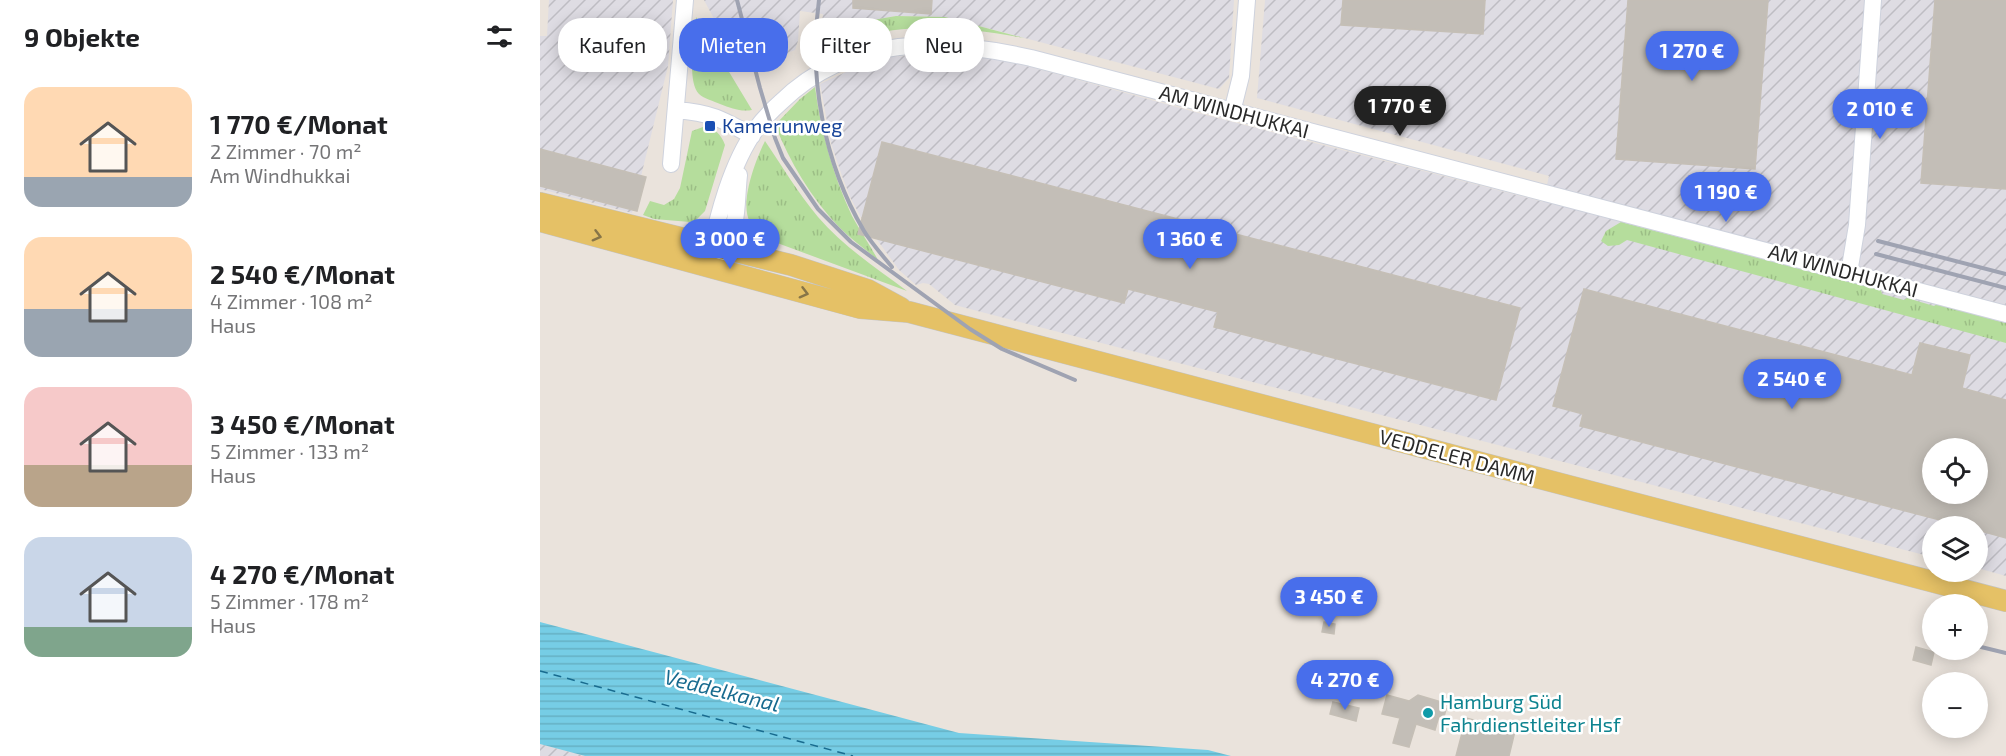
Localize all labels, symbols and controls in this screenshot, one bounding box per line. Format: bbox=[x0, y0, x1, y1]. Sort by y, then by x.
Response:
chip: Kaufen bbox=[558, 18, 667, 72]
chip: Mieten bbox=[679, 18, 788, 72]
chip: Filter bbox=[800, 18, 892, 72]
chip: Neu bbox=[904, 18, 984, 72]
icon: filters bbox=[483, 20, 516, 53]
text: 9 Objekte bbox=[24, 21, 140, 52]
pin: 1 270 € bbox=[1637, 31, 1747, 82]
text: 1 270 € bbox=[1660, 38, 1724, 62]
street label: AM WINDHUKKAI bbox=[1157, 80, 1312, 143]
pin: 1 770 € bbox=[1345, 86, 1455, 137]
pin: 2 010 € bbox=[1825, 89, 1935, 140]
text: 1 770 € bbox=[1368, 93, 1432, 117]
text: 2 010 € bbox=[1847, 96, 1913, 120]
text: 1 770 €/Monat bbox=[210, 108, 388, 139]
icon: home bbox=[72, 111, 144, 183]
place label: Kamerunweg bbox=[722, 113, 842, 137]
marker: Kamerunweg bbox=[703, 119, 717, 133]
text: 2 Zimmer · 70 m² bbox=[210, 139, 362, 163]
text: Am Windhukkai bbox=[210, 163, 350, 187]
pin: 1 190 € bbox=[1671, 172, 1781, 223]
text: 1 190 € bbox=[1694, 179, 1758, 203]
pin: 3 000 € bbox=[675, 219, 785, 270]
pin: 1 360 € bbox=[1135, 219, 1245, 270]
text: 3 000 € bbox=[695, 226, 765, 250]
text: 1 360 € bbox=[1157, 226, 1223, 250]
one-way arrow bbox=[591, 228, 601, 241]
street label: AM WINDHUKKAI bbox=[1766, 239, 1921, 302]
text: 2 540 €/Monat bbox=[210, 258, 395, 289]
icon: home bbox=[72, 261, 144, 333]
one-way arrow bbox=[799, 285, 809, 298]
text: 4 Zimmer · 108 m² bbox=[210, 289, 372, 313]
text: Haus bbox=[210, 313, 256, 337]
pin: 2 540 € bbox=[1737, 359, 1847, 410]
text: 2 540 € bbox=[1757, 366, 1827, 390]
text: 3 450 €/Monat bbox=[210, 408, 395, 439]
icon: home bbox=[72, 411, 144, 483]
street label: VEDDELER DAMM bbox=[1377, 424, 1538, 488]
map controls bbox=[1922, 438, 1988, 738]
button: locate bbox=[1922, 438, 1988, 504]
text: 5 Zimmer · 133 m² bbox=[210, 439, 369, 463]
text: Haus bbox=[210, 463, 256, 487]
button: layers bbox=[1922, 516, 1988, 582]
text: 4 270 €/Monat bbox=[210, 558, 394, 589]
icon: home bbox=[72, 561, 144, 633]
pin: 3 450 € bbox=[1274, 577, 1384, 628]
text: 3 450 € bbox=[1294, 584, 1364, 608]
text: 5 Zimmer · 178 m² bbox=[210, 589, 369, 613]
button: + bbox=[1922, 594, 1988, 660]
text: Haus bbox=[210, 613, 256, 637]
pin: 4 270 € bbox=[1290, 660, 1400, 711]
water label: Veddelkanal bbox=[662, 663, 783, 716]
text: 4 270 € bbox=[1310, 667, 1380, 691]
button: − bbox=[1922, 672, 1988, 738]
place label: Hamburg Süd Fahrdienstleiter Hsf bbox=[1440, 689, 1621, 736]
marker: Hamburg Süd Fahrdienstleiter Hsf bbox=[1421, 706, 1435, 720]

